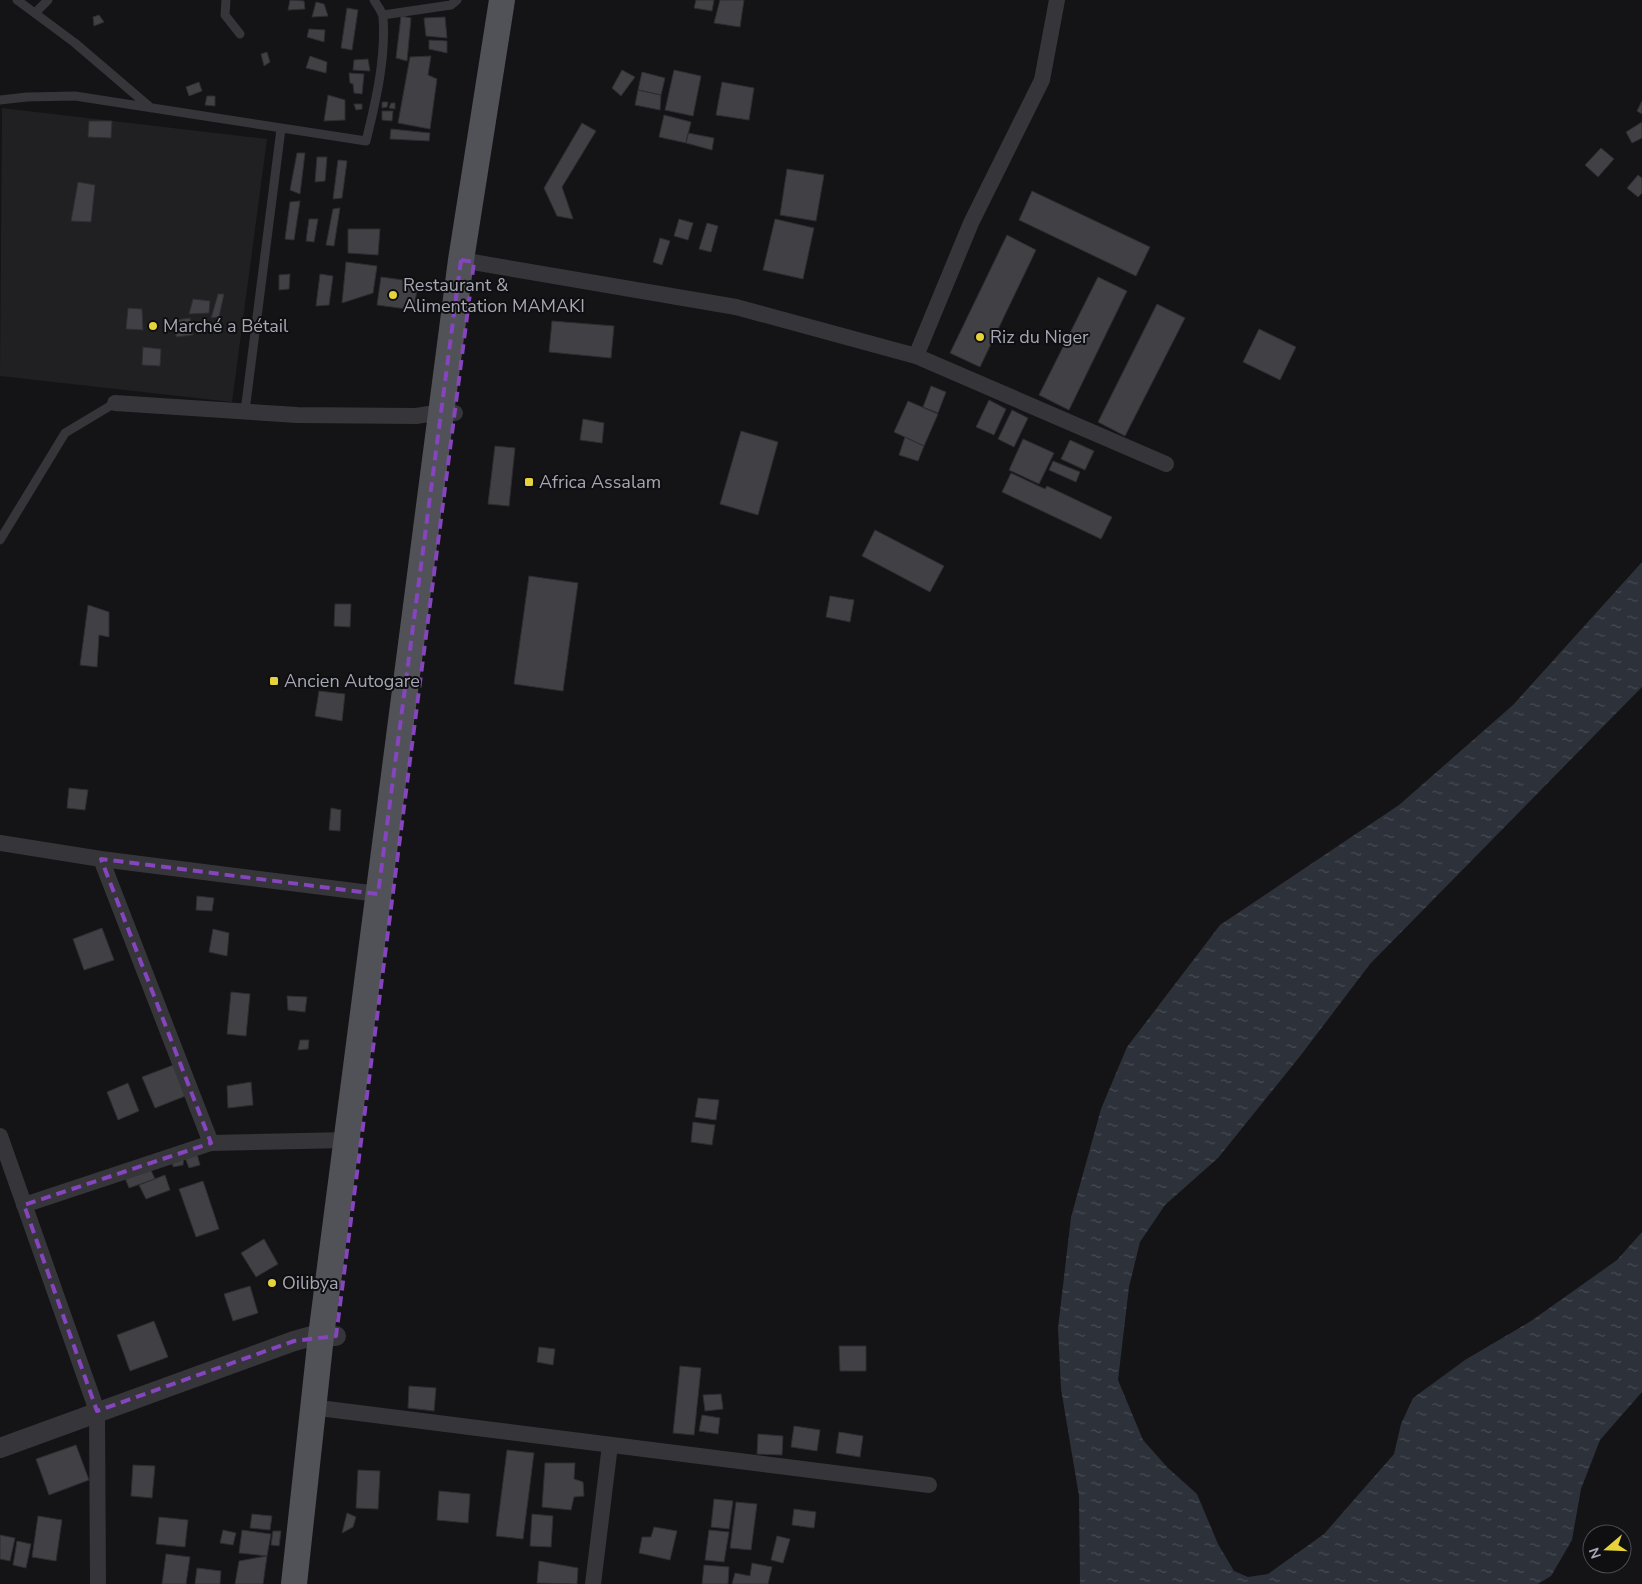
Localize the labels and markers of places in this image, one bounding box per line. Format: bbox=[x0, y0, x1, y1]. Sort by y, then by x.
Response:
place label: Restaurant & Alimentation MAMAKI bbox=[403, 273, 585, 318]
marker: Restaurant & Alimentation MAMAKI bbox=[387, 289, 399, 301]
place label: Marché a Bétail bbox=[163, 314, 289, 338]
marker: Marché a Bétail bbox=[147, 320, 159, 332]
place label: Riz du Niger bbox=[990, 325, 1089, 349]
marker: Riz du Niger bbox=[974, 331, 986, 343]
place label: Africa Assalam bbox=[539, 470, 661, 494]
marker: Africa Assalam bbox=[523, 476, 535, 488]
place label: Ancien Autogare bbox=[284, 669, 420, 693]
marker: Ancien Autogare bbox=[268, 675, 280, 687]
place label: Oilibya bbox=[282, 1271, 338, 1295]
marker: Oilibya bbox=[266, 1277, 278, 1289]

